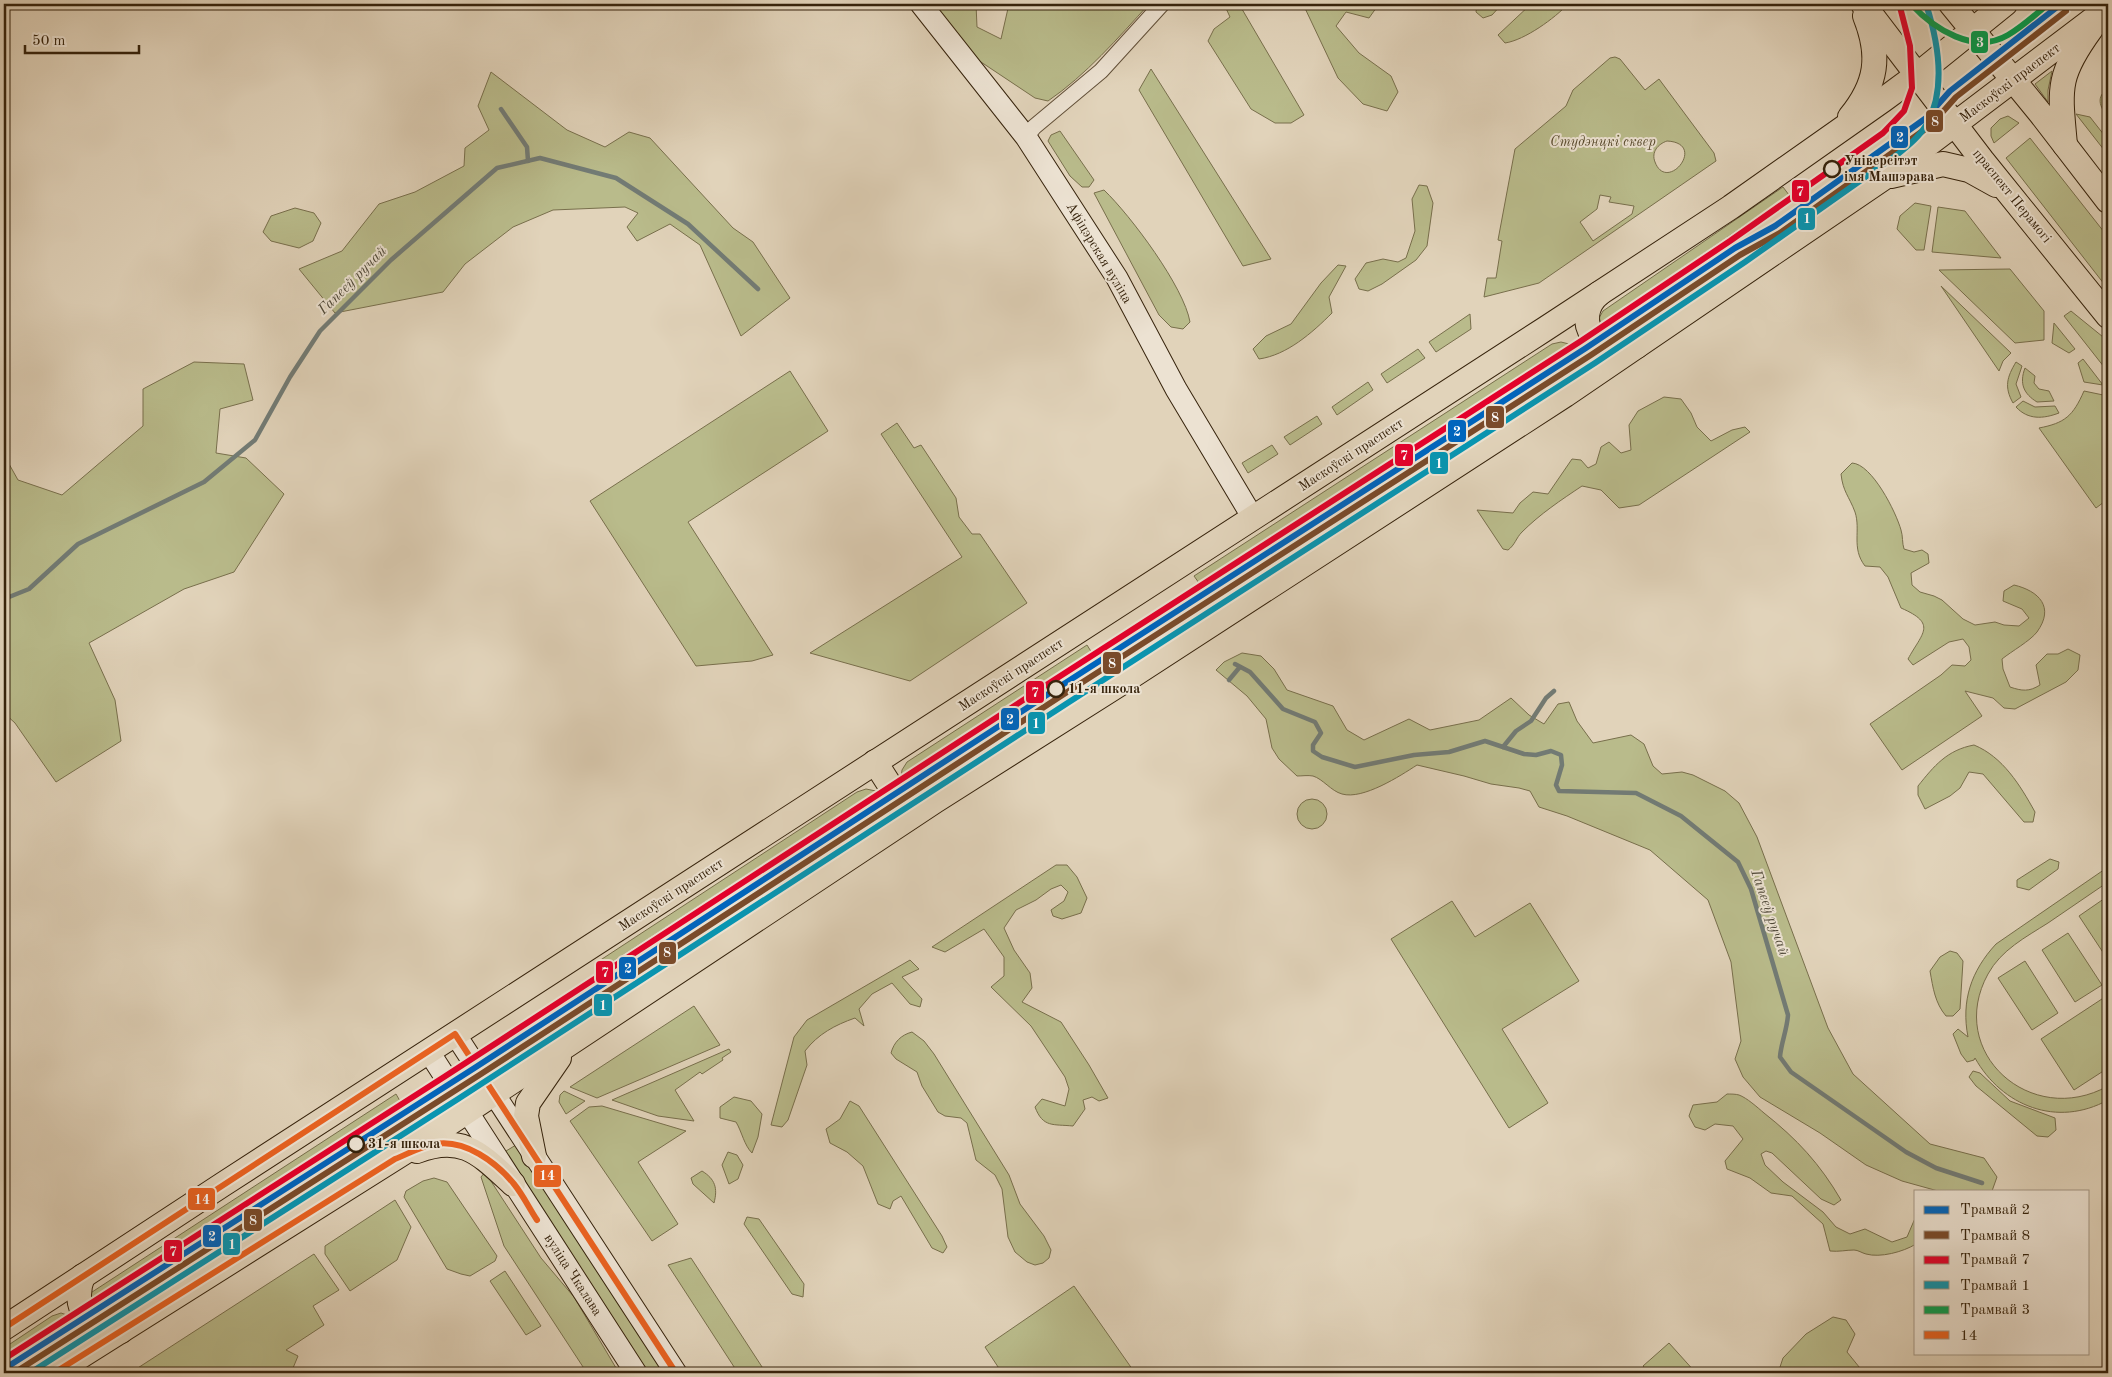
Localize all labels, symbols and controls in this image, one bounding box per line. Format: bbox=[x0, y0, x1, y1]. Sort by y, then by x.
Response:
scale bar bbox=[25, 22, 139, 54]
line badge: 3 bbox=[1970, 30, 1989, 54]
text: 50 m bbox=[32, 34, 66, 49]
text: 3 bbox=[1976, 36, 1984, 50]
street label: Маскоўскі праспект bbox=[1957, 41, 2063, 125]
line badge: 8 bbox=[1925, 109, 1944, 133]
text: 8 bbox=[1931, 115, 1939, 129]
line badge: 2 bbox=[1890, 125, 1909, 149]
text: 2 bbox=[1896, 131, 1904, 145]
park label: Студэнцкі сквер bbox=[1550, 135, 1656, 150]
street label: праспект Перамогі bbox=[1970, 146, 2054, 246]
place label: Універсітэт імя Машэрава bbox=[1844, 154, 1934, 184]
marker: Універсітэт імя Машэрава bbox=[1823, 160, 1841, 178]
line badge: 7 bbox=[1791, 179, 1810, 203]
text: 7 bbox=[1796, 185, 1804, 199]
street label: Афіцэрская вуліца bbox=[1063, 200, 1135, 306]
line badge: 1 bbox=[1797, 207, 1816, 231]
text: 1 bbox=[1803, 212, 1811, 226]
water label: Гапееў ручай bbox=[315, 244, 390, 319]
line badge: 8 bbox=[1485, 405, 1505, 429]
text: 8 bbox=[1491, 411, 1499, 425]
street label: Маскоўскі праспект bbox=[1296, 416, 1406, 494]
line badge: 2 bbox=[1447, 419, 1467, 443]
text: 2 bbox=[1453, 425, 1461, 439]
line badge: 7 bbox=[1394, 443, 1414, 467]
text: 7 bbox=[1400, 449, 1408, 463]
line badge: 1 bbox=[1429, 451, 1449, 475]
text: 1 bbox=[1435, 457, 1443, 471]
street label: Маскоўскі праспект bbox=[956, 636, 1066, 714]
line badge: 8 bbox=[1102, 651, 1122, 675]
text: 8 bbox=[1108, 657, 1116, 671]
line badge: 7 bbox=[1025, 680, 1045, 704]
marker: 11-я школа bbox=[1047, 680, 1065, 698]
place label: 11-я школа bbox=[1068, 682, 1140, 696]
text: 7 bbox=[1031, 686, 1039, 700]
line badge: 2 bbox=[1000, 707, 1020, 731]
line badge: 1 bbox=[1027, 711, 1046, 735]
text: 2 bbox=[1006, 713, 1014, 727]
text: 1 bbox=[1032, 717, 1040, 731]
street label: Маскоўскі праспект bbox=[616, 856, 726, 934]
water label: Гапееў ручай bbox=[1747, 867, 1791, 958]
line badge: 8 bbox=[658, 941, 677, 965]
text: 8 bbox=[663, 946, 671, 960]
line badge: 2 bbox=[618, 956, 637, 980]
line badge: 7 bbox=[595, 960, 614, 984]
text: 2 bbox=[624, 962, 632, 976]
text: 7 bbox=[601, 966, 609, 980]
line badge: 1 bbox=[593, 993, 613, 1017]
text: 1 bbox=[599, 999, 607, 1013]
marker: 31-я школа bbox=[347, 1135, 365, 1153]
place label: 31-я школа bbox=[368, 1137, 440, 1151]
line badge: 14 bbox=[533, 1164, 562, 1188]
text: 14 bbox=[539, 1169, 555, 1183]
line badge: 14 bbox=[187, 1187, 216, 1211]
legend bbox=[1914, 1190, 2090, 1354]
text: 14 bbox=[194, 1193, 210, 1207]
text: Трамвай 2 bbox=[1960, 1203, 2030, 1218]
line badge: 8 bbox=[243, 1208, 263, 1232]
text: 8 bbox=[249, 1214, 257, 1228]
line badge: 2 bbox=[202, 1224, 222, 1248]
text: Трамвай 8 bbox=[1960, 1229, 2030, 1244]
text: 2 bbox=[208, 1230, 216, 1244]
line badge: 1 bbox=[222, 1232, 241, 1256]
street label: вуліца Чкалава bbox=[541, 1232, 605, 1319]
text: 1 bbox=[228, 1238, 236, 1252]
line badge: 7 bbox=[163, 1239, 183, 1263]
text: 7 bbox=[169, 1245, 177, 1259]
text: Трамвай 7 bbox=[1960, 1253, 2030, 1268]
text: Трамвай 1 bbox=[1960, 1279, 2030, 1294]
text: Трамвай 3 bbox=[1960, 1303, 2030, 1318]
text: 14 bbox=[1960, 1329, 1977, 1344]

